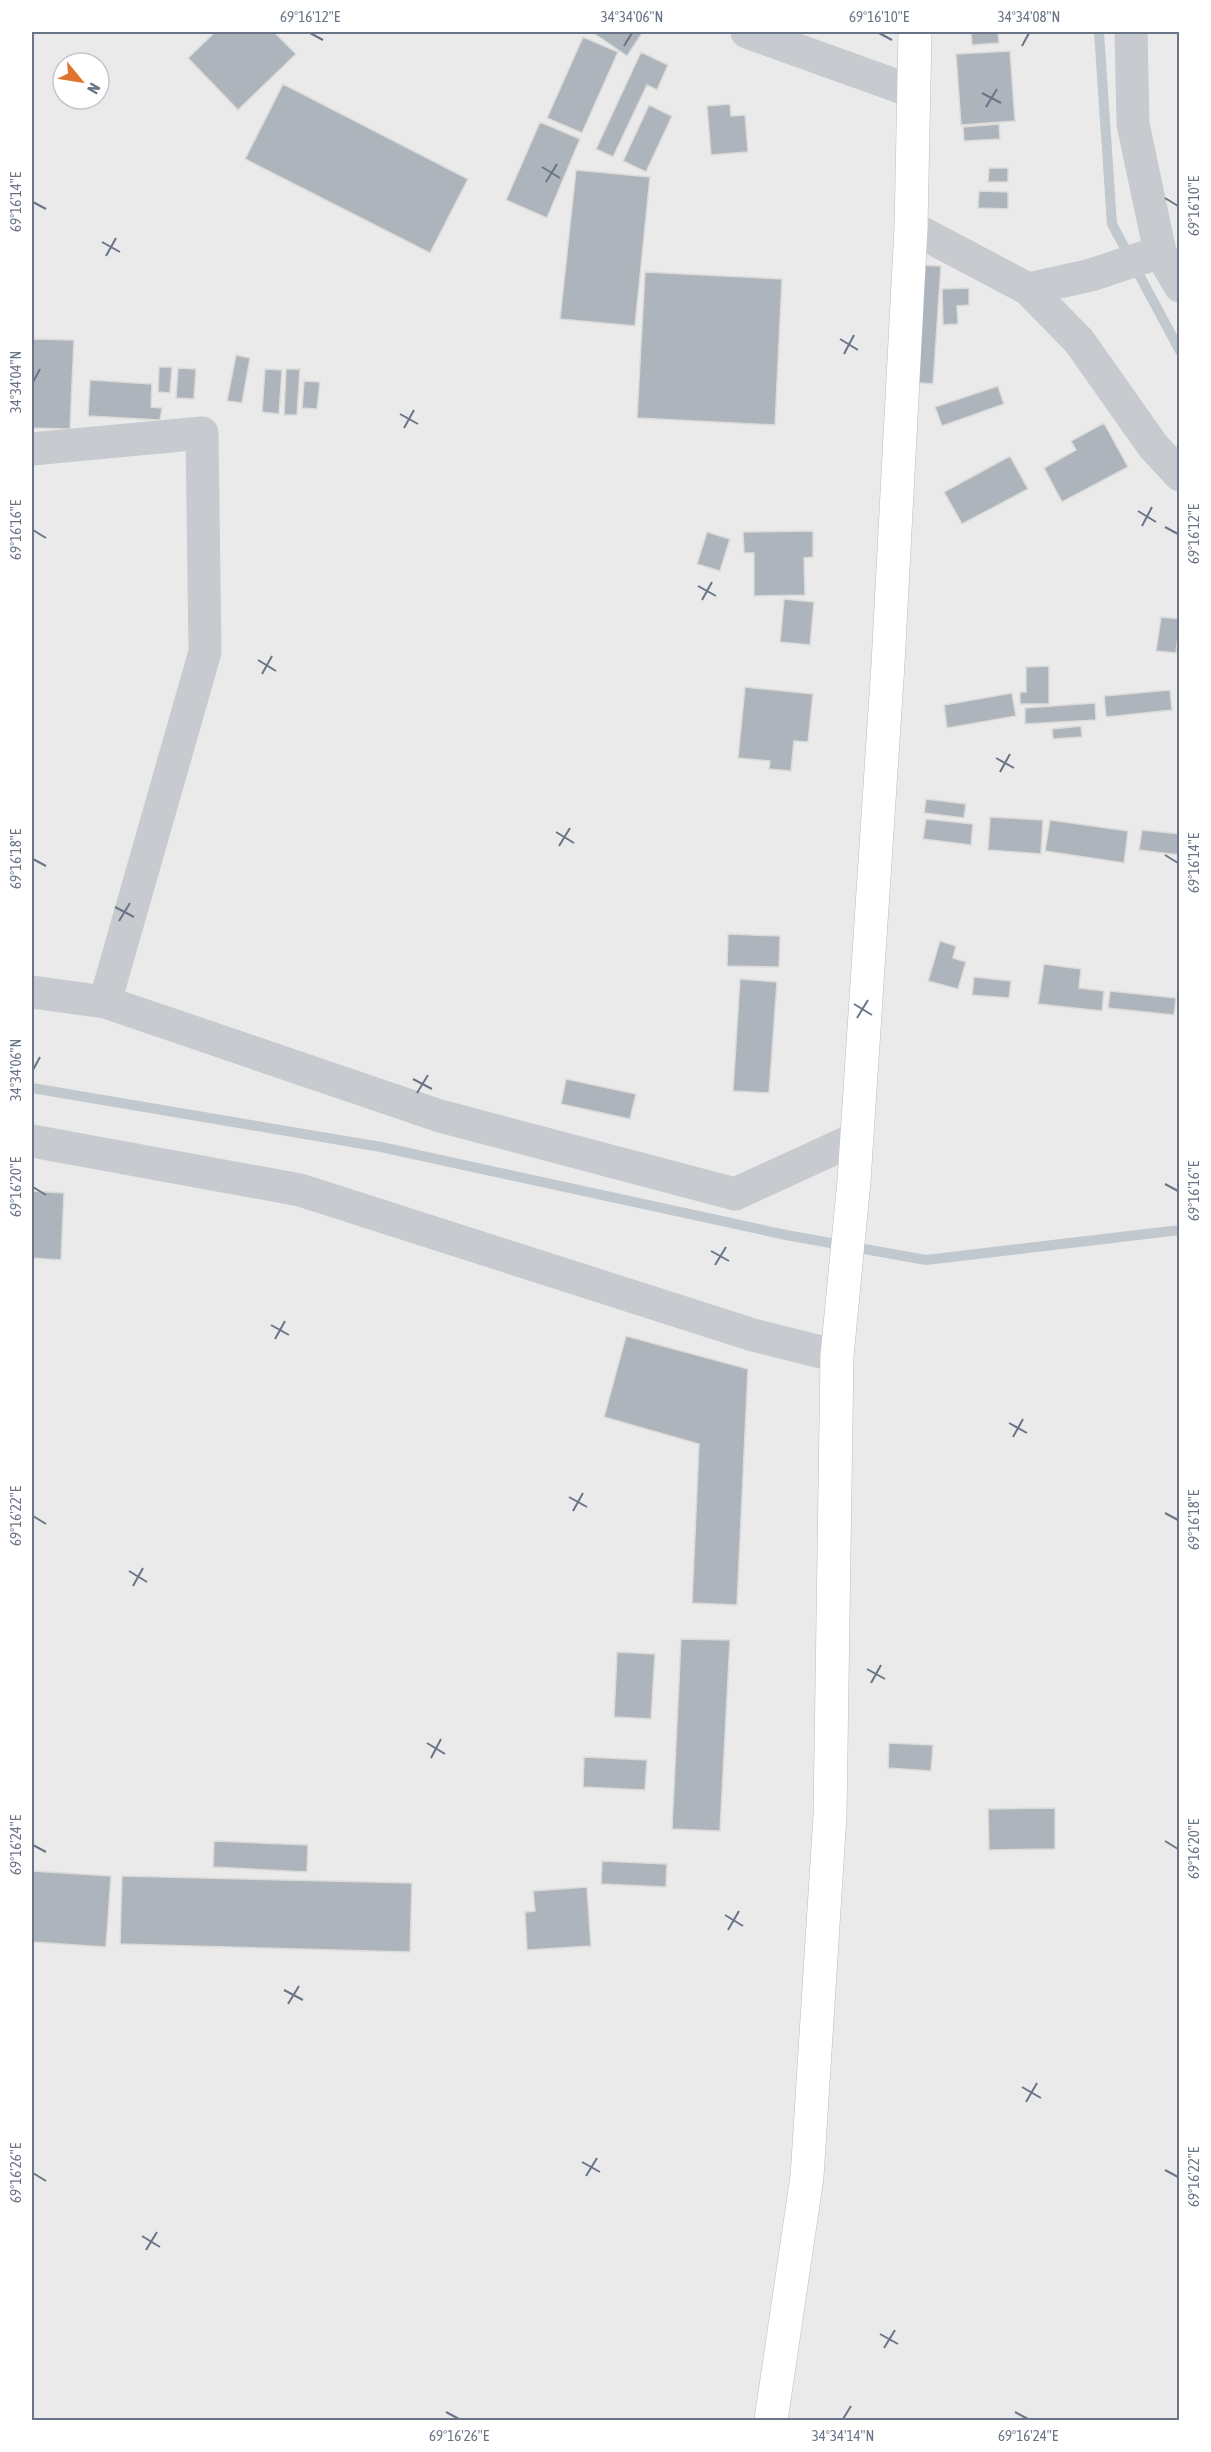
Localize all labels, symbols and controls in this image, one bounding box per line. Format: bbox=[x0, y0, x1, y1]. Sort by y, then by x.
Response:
text: 69°16'12"E bbox=[280, 8, 341, 25]
text: 34°34'06"N bbox=[601, 8, 663, 25]
text: 69°16'10"E bbox=[849, 8, 910, 25]
text: 34°34'08"N bbox=[998, 8, 1060, 25]
north arrow bbox=[51, 51, 111, 111]
text: N bbox=[84, 80, 104, 97]
text: 69°16'14"E bbox=[7, 171, 24, 232]
text: 69°16'10"E bbox=[1185, 175, 1202, 236]
text: 34°34'04"N bbox=[7, 351, 24, 413]
text: 69°16'16"E bbox=[7, 499, 24, 560]
text: 69°16'12"E bbox=[1185, 503, 1202, 564]
text: 69°16'18"E bbox=[7, 828, 24, 889]
text: 69°16'14"E bbox=[1185, 832, 1202, 893]
text: 34°34'06"N bbox=[7, 1039, 24, 1101]
text: 69°16'20"E bbox=[7, 1156, 24, 1217]
text: 69°16'16"E bbox=[1185, 1160, 1202, 1221]
text: 69°16'22"E bbox=[7, 1485, 24, 1546]
text: 69°16'18"E bbox=[1185, 1489, 1202, 1550]
text: 69°16'24"E bbox=[7, 1814, 24, 1875]
text: 69°16'20"E bbox=[1185, 1818, 1202, 1879]
text: 69°16'26"E bbox=[7, 2142, 24, 2203]
text: 69°16'22"E bbox=[1185, 2146, 1202, 2207]
text: 69°16'26"E bbox=[429, 2427, 490, 2444]
text: 34°34'14"N bbox=[812, 2427, 874, 2444]
text: 69°16'24"E bbox=[998, 2427, 1059, 2444]

